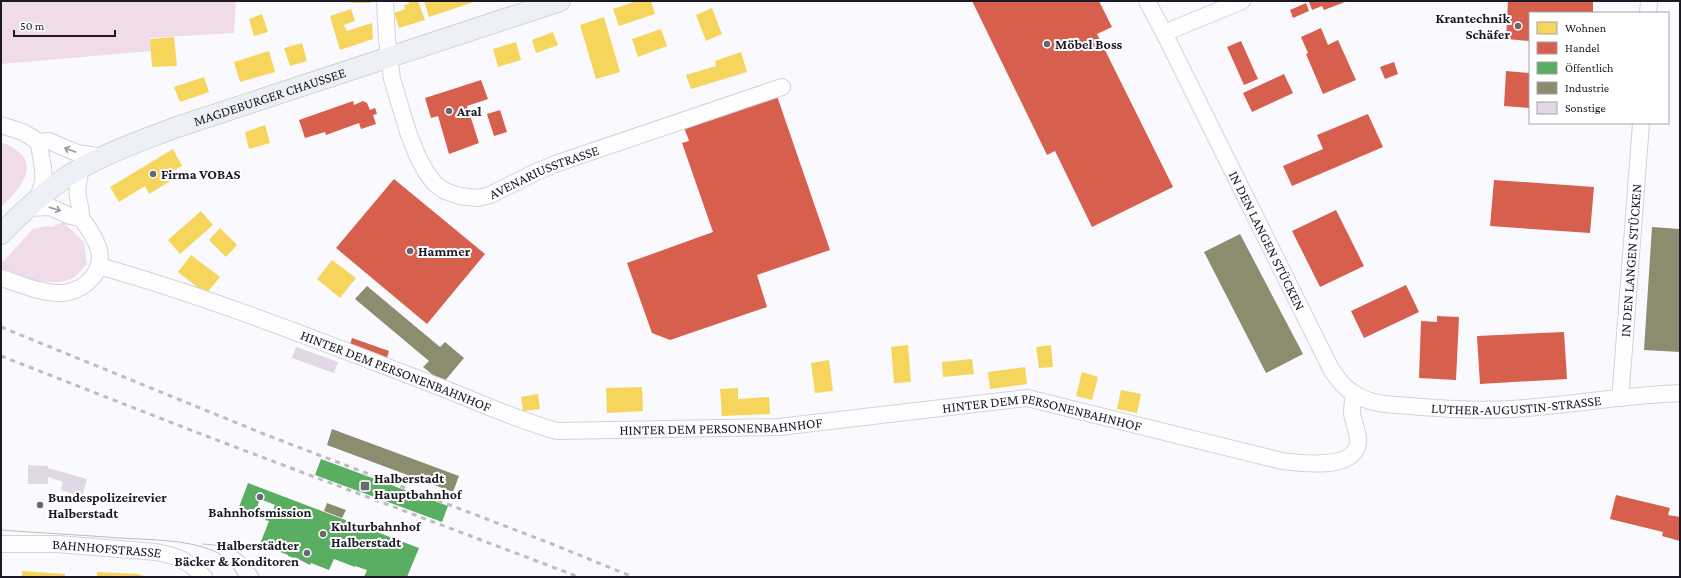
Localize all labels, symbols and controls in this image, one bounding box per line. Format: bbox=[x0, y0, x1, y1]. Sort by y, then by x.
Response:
place label: Krantechnik Schäfer bbox=[1436, 10, 1510, 42]
scale bar bbox=[14, 12, 115, 38]
legend bbox=[1529, 12, 1669, 124]
text: 50 m bbox=[20, 19, 45, 33]
marker: Krantechnik Schäfer bbox=[1513, 21, 1523, 31]
text: Wohnen bbox=[1565, 21, 1607, 35]
place label: Möbel Boss bbox=[1055, 36, 1123, 52]
marker: Möbel Boss bbox=[1042, 39, 1052, 49]
text: Handel bbox=[1565, 41, 1600, 55]
text: Öffentlich bbox=[1565, 61, 1614, 75]
street label: MAGDEBURGER CHAUSSEE bbox=[191, 64, 348, 129]
text: Industrie bbox=[1565, 81, 1609, 95]
text: Sonstige bbox=[1565, 101, 1606, 115]
place label: Aral bbox=[456, 103, 482, 119]
marker: Aral bbox=[444, 106, 454, 116]
street label: AVENARIUSSTRASSE bbox=[486, 142, 601, 202]
one-way arrow bbox=[65, 146, 77, 154]
place label: Firma VOBAS bbox=[161, 166, 240, 182]
street label: IN DEN LANGEN STÜCKEN bbox=[1226, 168, 1309, 313]
marker: Firma VOBAS bbox=[148, 169, 158, 179]
street label: IN DEN LANGEN STÜCKEN bbox=[1617, 183, 1644, 338]
one-way arrow bbox=[48, 206, 61, 213]
place label: Hammer bbox=[418, 243, 471, 259]
marker: Hammer bbox=[405, 246, 415, 256]
street label: HINTER DEM PERSONENBAHNHOF bbox=[298, 327, 494, 415]
street label: HINTER DEM PERSONENBAHNHOF bbox=[941, 390, 1143, 434]
street label: LUTHER-AUGUSTIN-STRASSE bbox=[1431, 392, 1603, 418]
street label: HINTER DEM PERSONENBAHNHOF bbox=[619, 414, 823, 438]
place label: Halberstadt Hauptbahnhof bbox=[374, 470, 463, 502]
marker: Halberstadt Hauptbahnhof bbox=[359, 480, 371, 492]
place label: Bundespolizeirevier Halberstadt bbox=[48, 489, 167, 521]
marker: Bahnhofsmission bbox=[255, 492, 265, 502]
marker: Bundespolizeirevier Halberstadt bbox=[35, 500, 45, 510]
place label: Bahnhofsmission bbox=[208, 504, 312, 520]
place label: Kulturbahnhof Halberstadt bbox=[331, 518, 422, 550]
marker: Kulturbahnhof Halberstadt bbox=[318, 529, 328, 539]
street label: BAHNHOFSTRASSE bbox=[52, 536, 163, 561]
place label: Halberstädter Bäcker & Konditoren bbox=[174, 537, 299, 569]
marker: Halberstädter Bäcker & Konditoren bbox=[302, 548, 312, 558]

